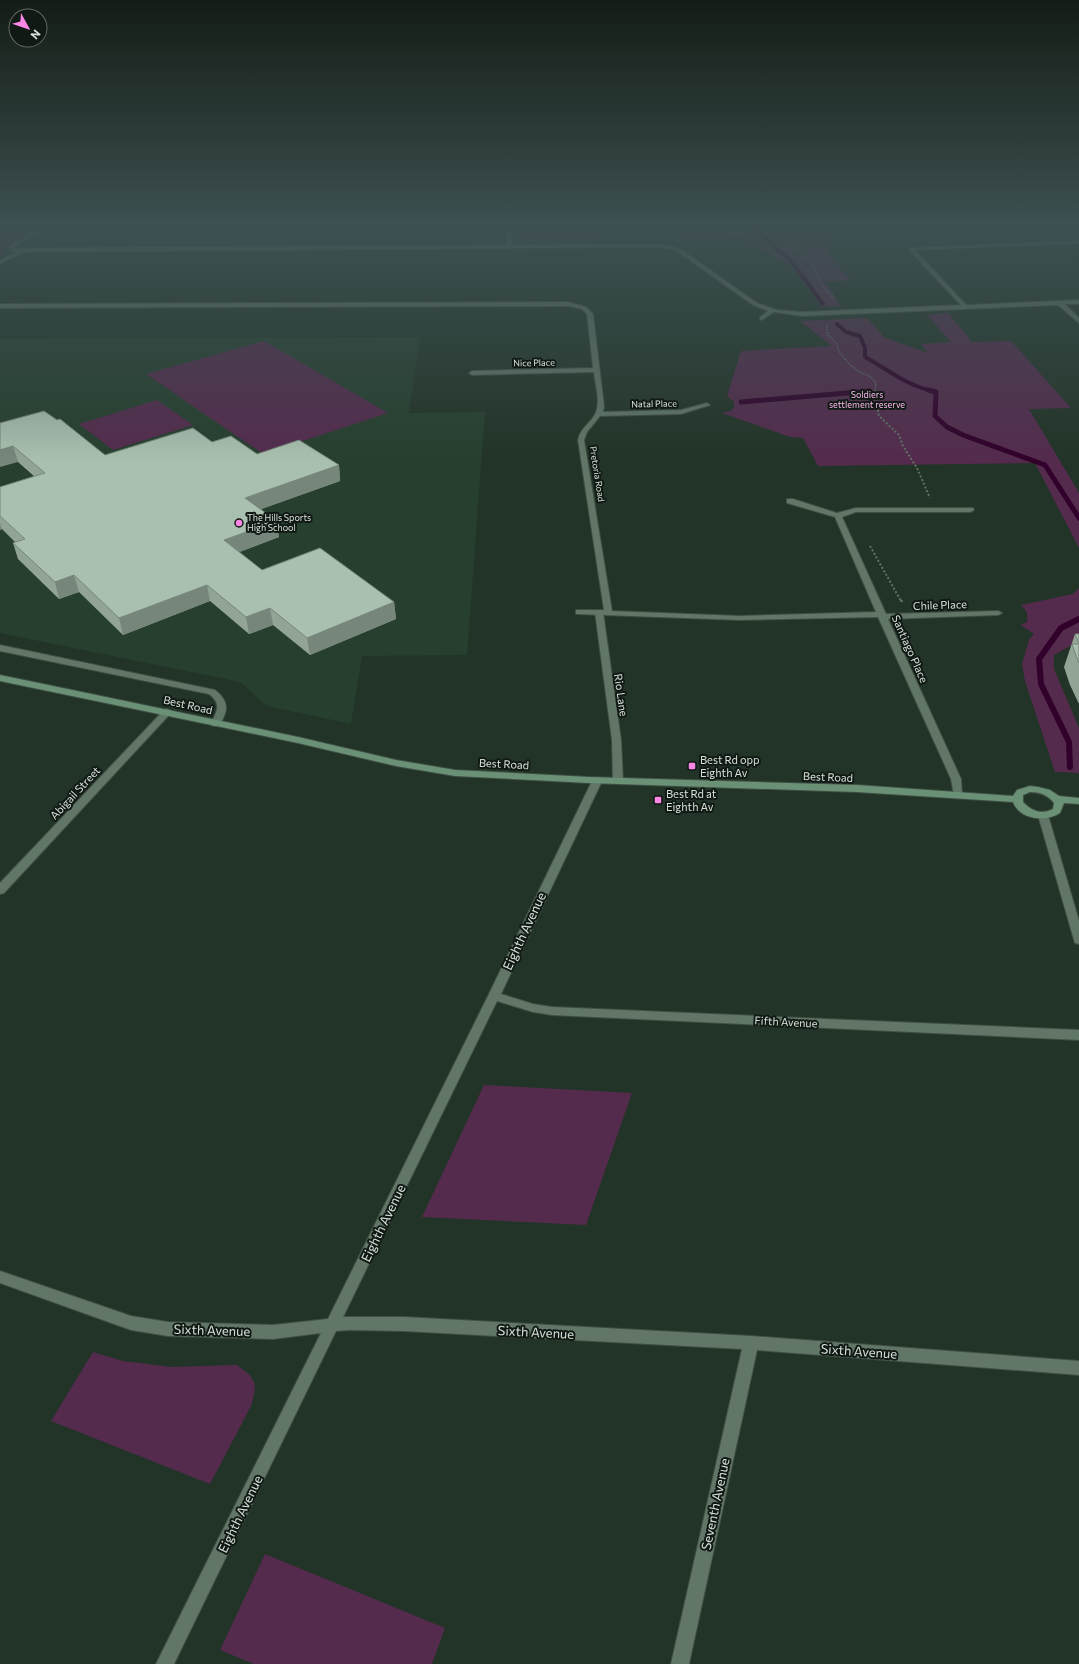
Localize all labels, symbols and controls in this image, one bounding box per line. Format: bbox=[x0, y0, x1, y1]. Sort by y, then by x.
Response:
north arrow bbox=[8, 8, 48, 48]
text: N bbox=[28, 27, 44, 42]
street label: Nice Place bbox=[513, 357, 555, 368]
park label: Soldiers settlement reserve bbox=[829, 389, 905, 410]
street label: Natal Place bbox=[631, 398, 677, 409]
street label: Pretoria Road bbox=[588, 445, 607, 503]
place label: The Hills Sports High School bbox=[247, 512, 311, 533]
marker: The Hills Sports High School bbox=[234, 518, 244, 528]
street label: Chile Place bbox=[913, 597, 967, 612]
street label: Santiago Place bbox=[890, 613, 931, 685]
street label: Rio Lane bbox=[612, 673, 631, 717]
street label: Best Road bbox=[162, 693, 214, 716]
place label: Best Rd opp Eighth Av bbox=[700, 753, 760, 779]
street label: Best Road bbox=[479, 756, 529, 771]
marker: Best Rd opp Eighth Av bbox=[687, 761, 697, 771]
street label: Abigail Street bbox=[47, 763, 103, 822]
street label: Best Road bbox=[803, 769, 853, 784]
place label: Best Rd at Eighth Av bbox=[666, 787, 717, 813]
marker: Best Rd at Eighth Av bbox=[653, 795, 663, 805]
street label: Eighth Avenue bbox=[499, 889, 549, 973]
street label: Fifth Avenue bbox=[754, 1013, 818, 1030]
street label: Eighth Avenue bbox=[357, 1182, 409, 1264]
street label: Sixth Avenue bbox=[173, 1321, 251, 1339]
street label: Sixth Avenue bbox=[497, 1322, 575, 1342]
street label: Sixth Avenue bbox=[820, 1340, 898, 1362]
street label: Seventh Avenue bbox=[697, 1456, 733, 1551]
street label: Eighth Avenue bbox=[214, 1473, 266, 1555]

